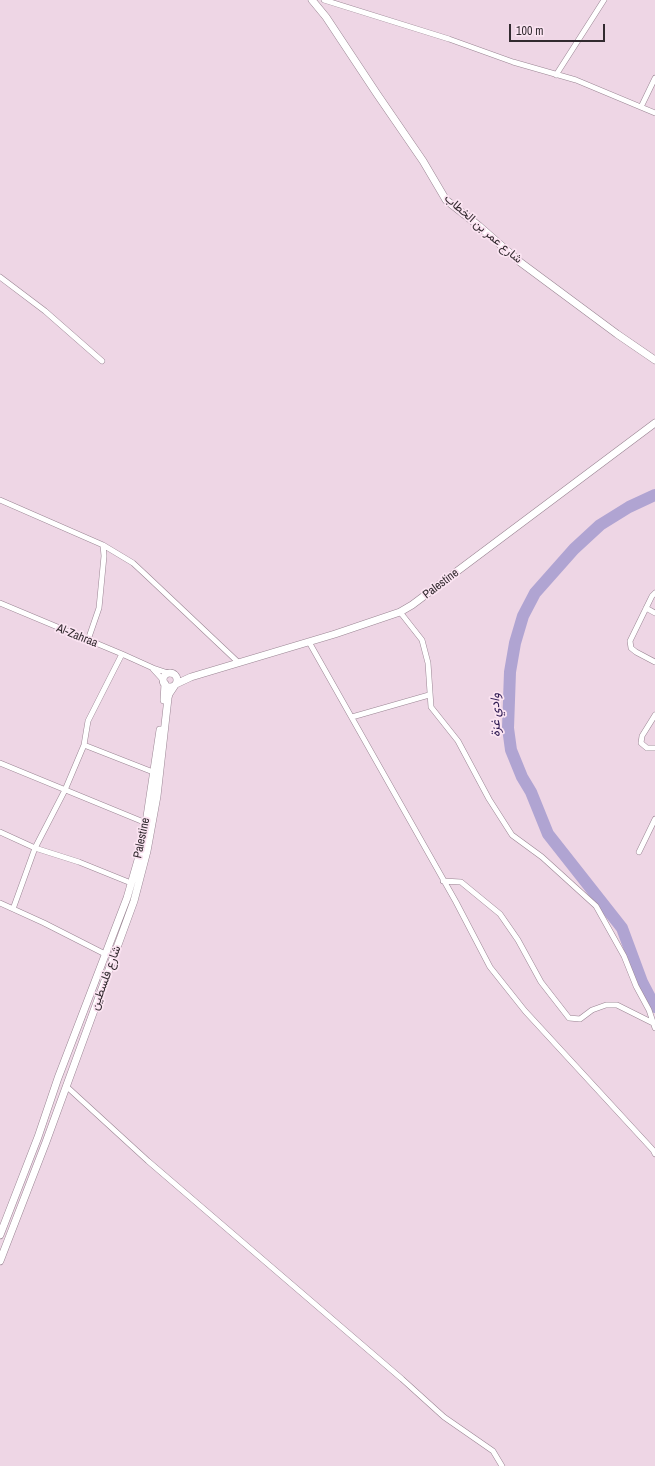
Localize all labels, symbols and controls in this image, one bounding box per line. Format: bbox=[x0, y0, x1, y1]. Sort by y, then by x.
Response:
scale bar bbox=[511, 16, 607, 42]
text: 100 m bbox=[516, 23, 543, 39]
street label: شارع عمر بن الخطاب bbox=[441, 191, 525, 267]
street label: Palestine bbox=[420, 566, 462, 602]
street label: Al-Zahraa bbox=[54, 621, 100, 651]
water label: وادي غزة bbox=[488, 693, 504, 737]
street label: Palestine bbox=[131, 816, 153, 860]
street label: شارع فلسطين bbox=[88, 944, 124, 1012]

